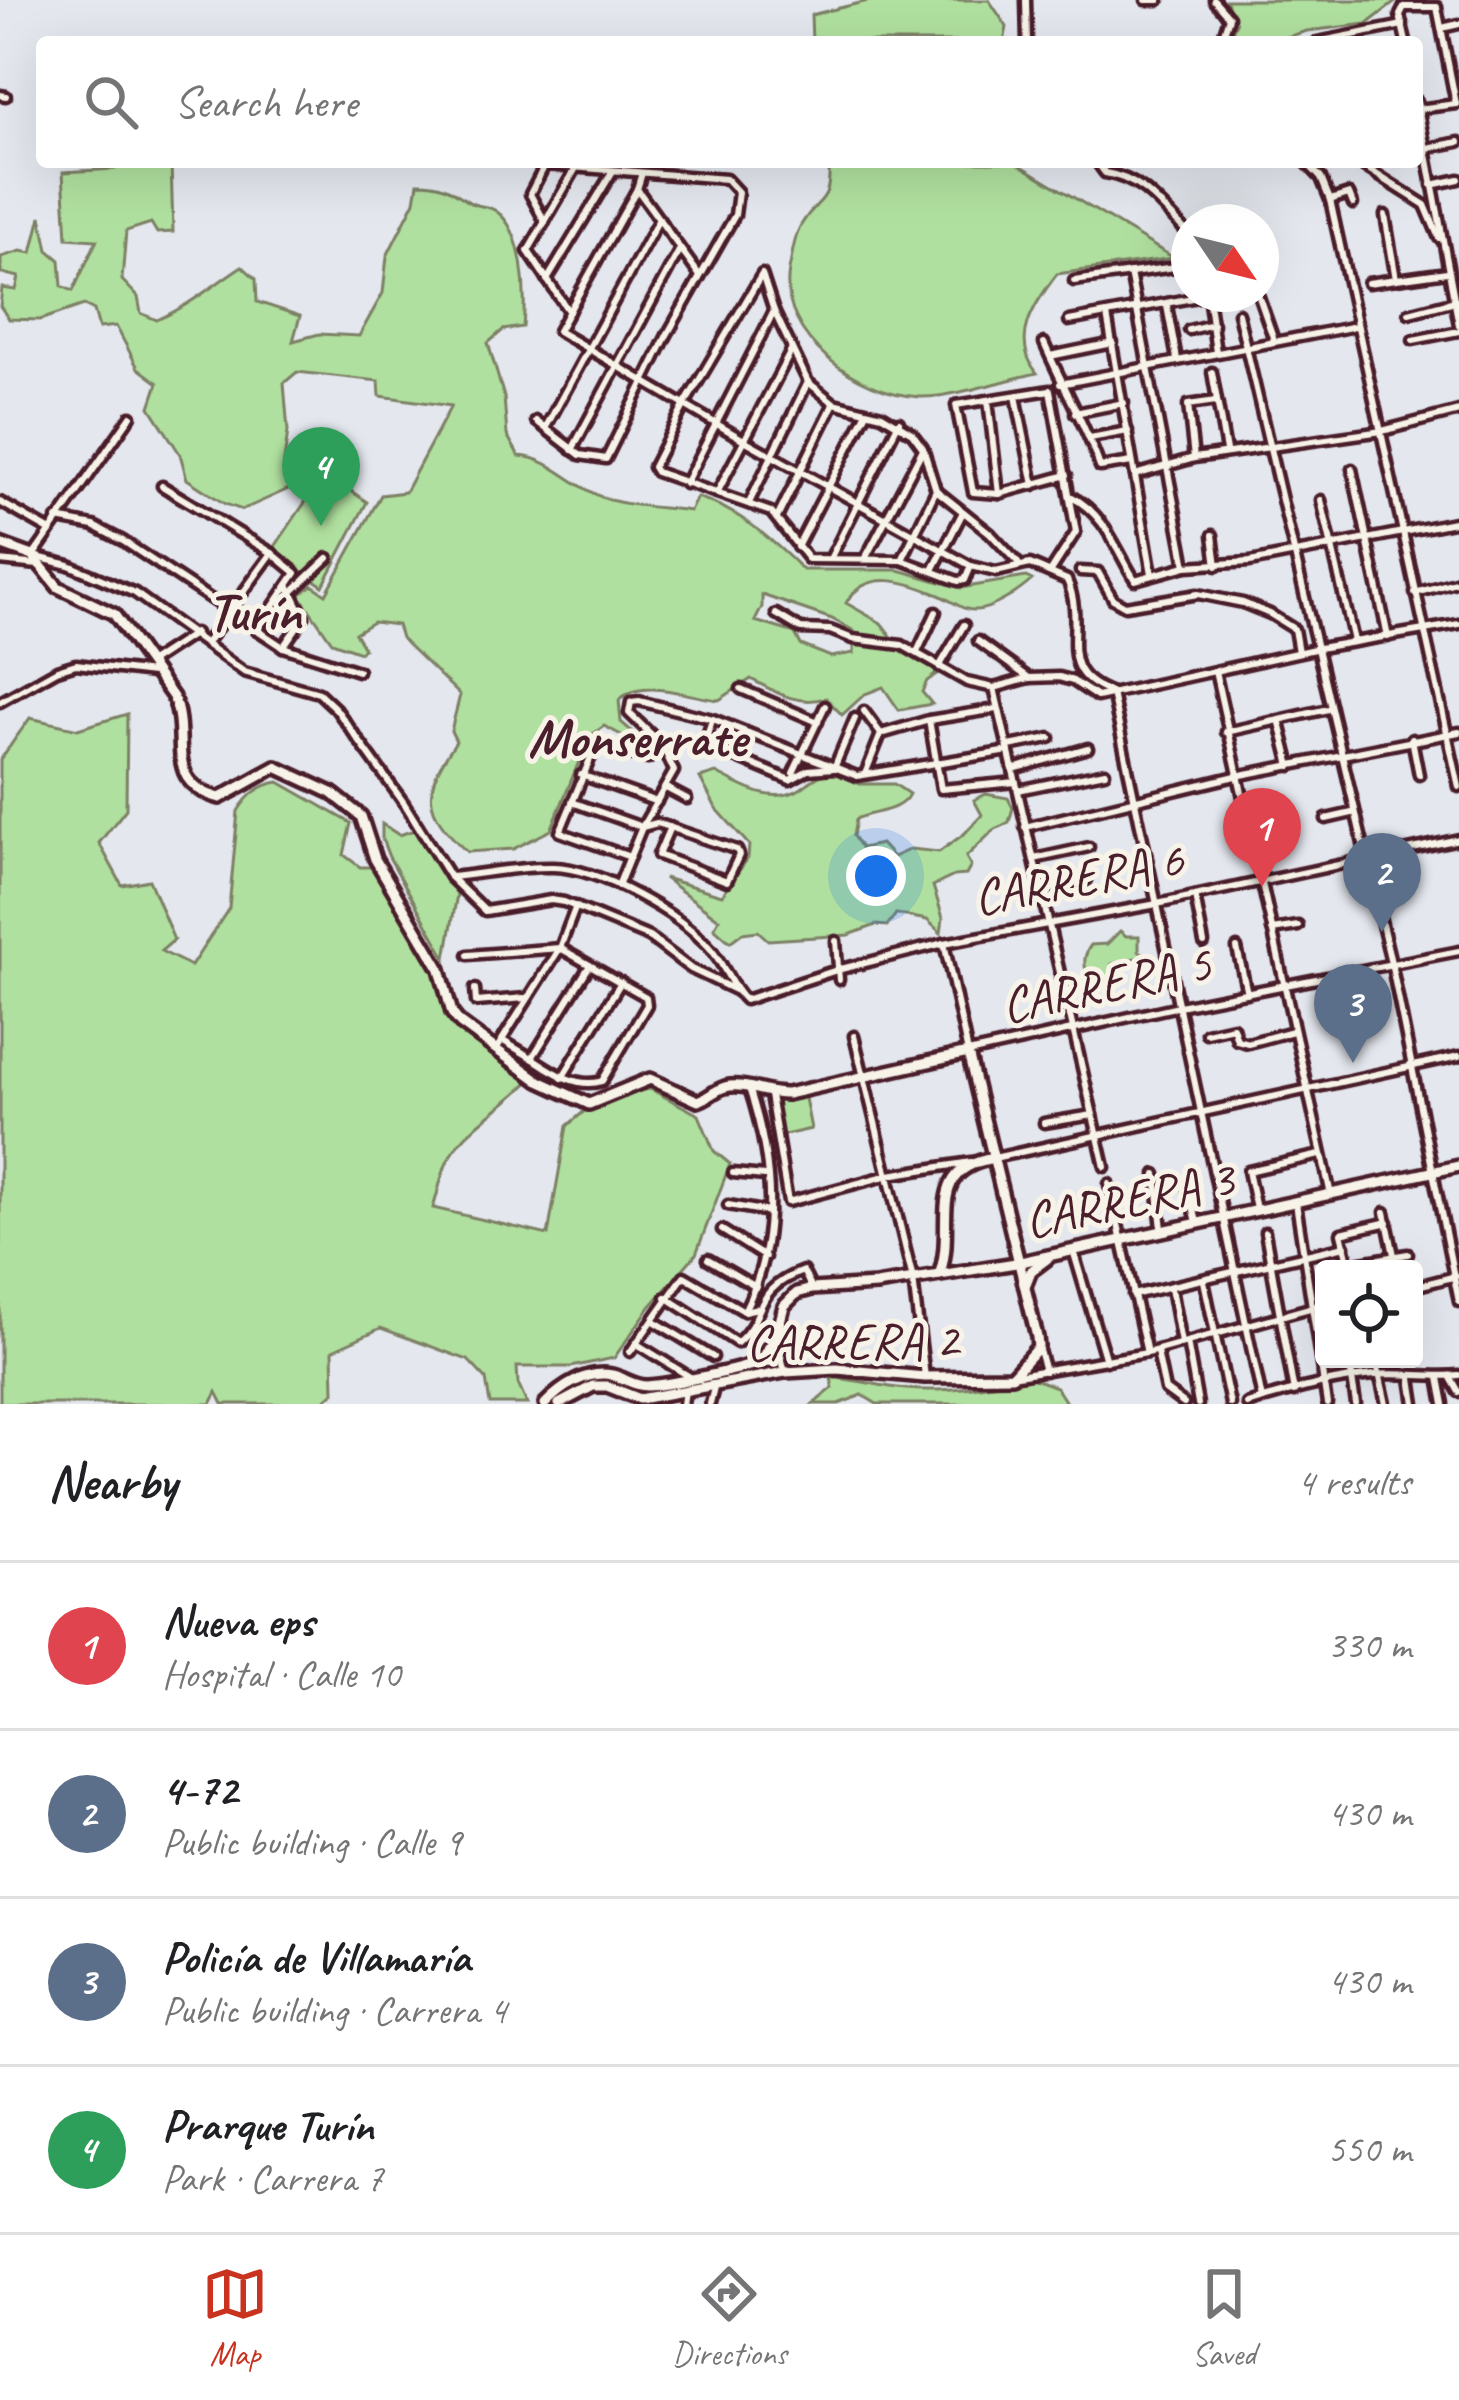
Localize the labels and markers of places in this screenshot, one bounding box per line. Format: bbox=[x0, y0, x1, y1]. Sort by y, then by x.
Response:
pin: 4 bbox=[282, 427, 360, 526]
pin: 1 bbox=[1223, 788, 1301, 887]
pin: 2 bbox=[1343, 833, 1421, 932]
pin: 3 bbox=[1314, 964, 1392, 1063]

